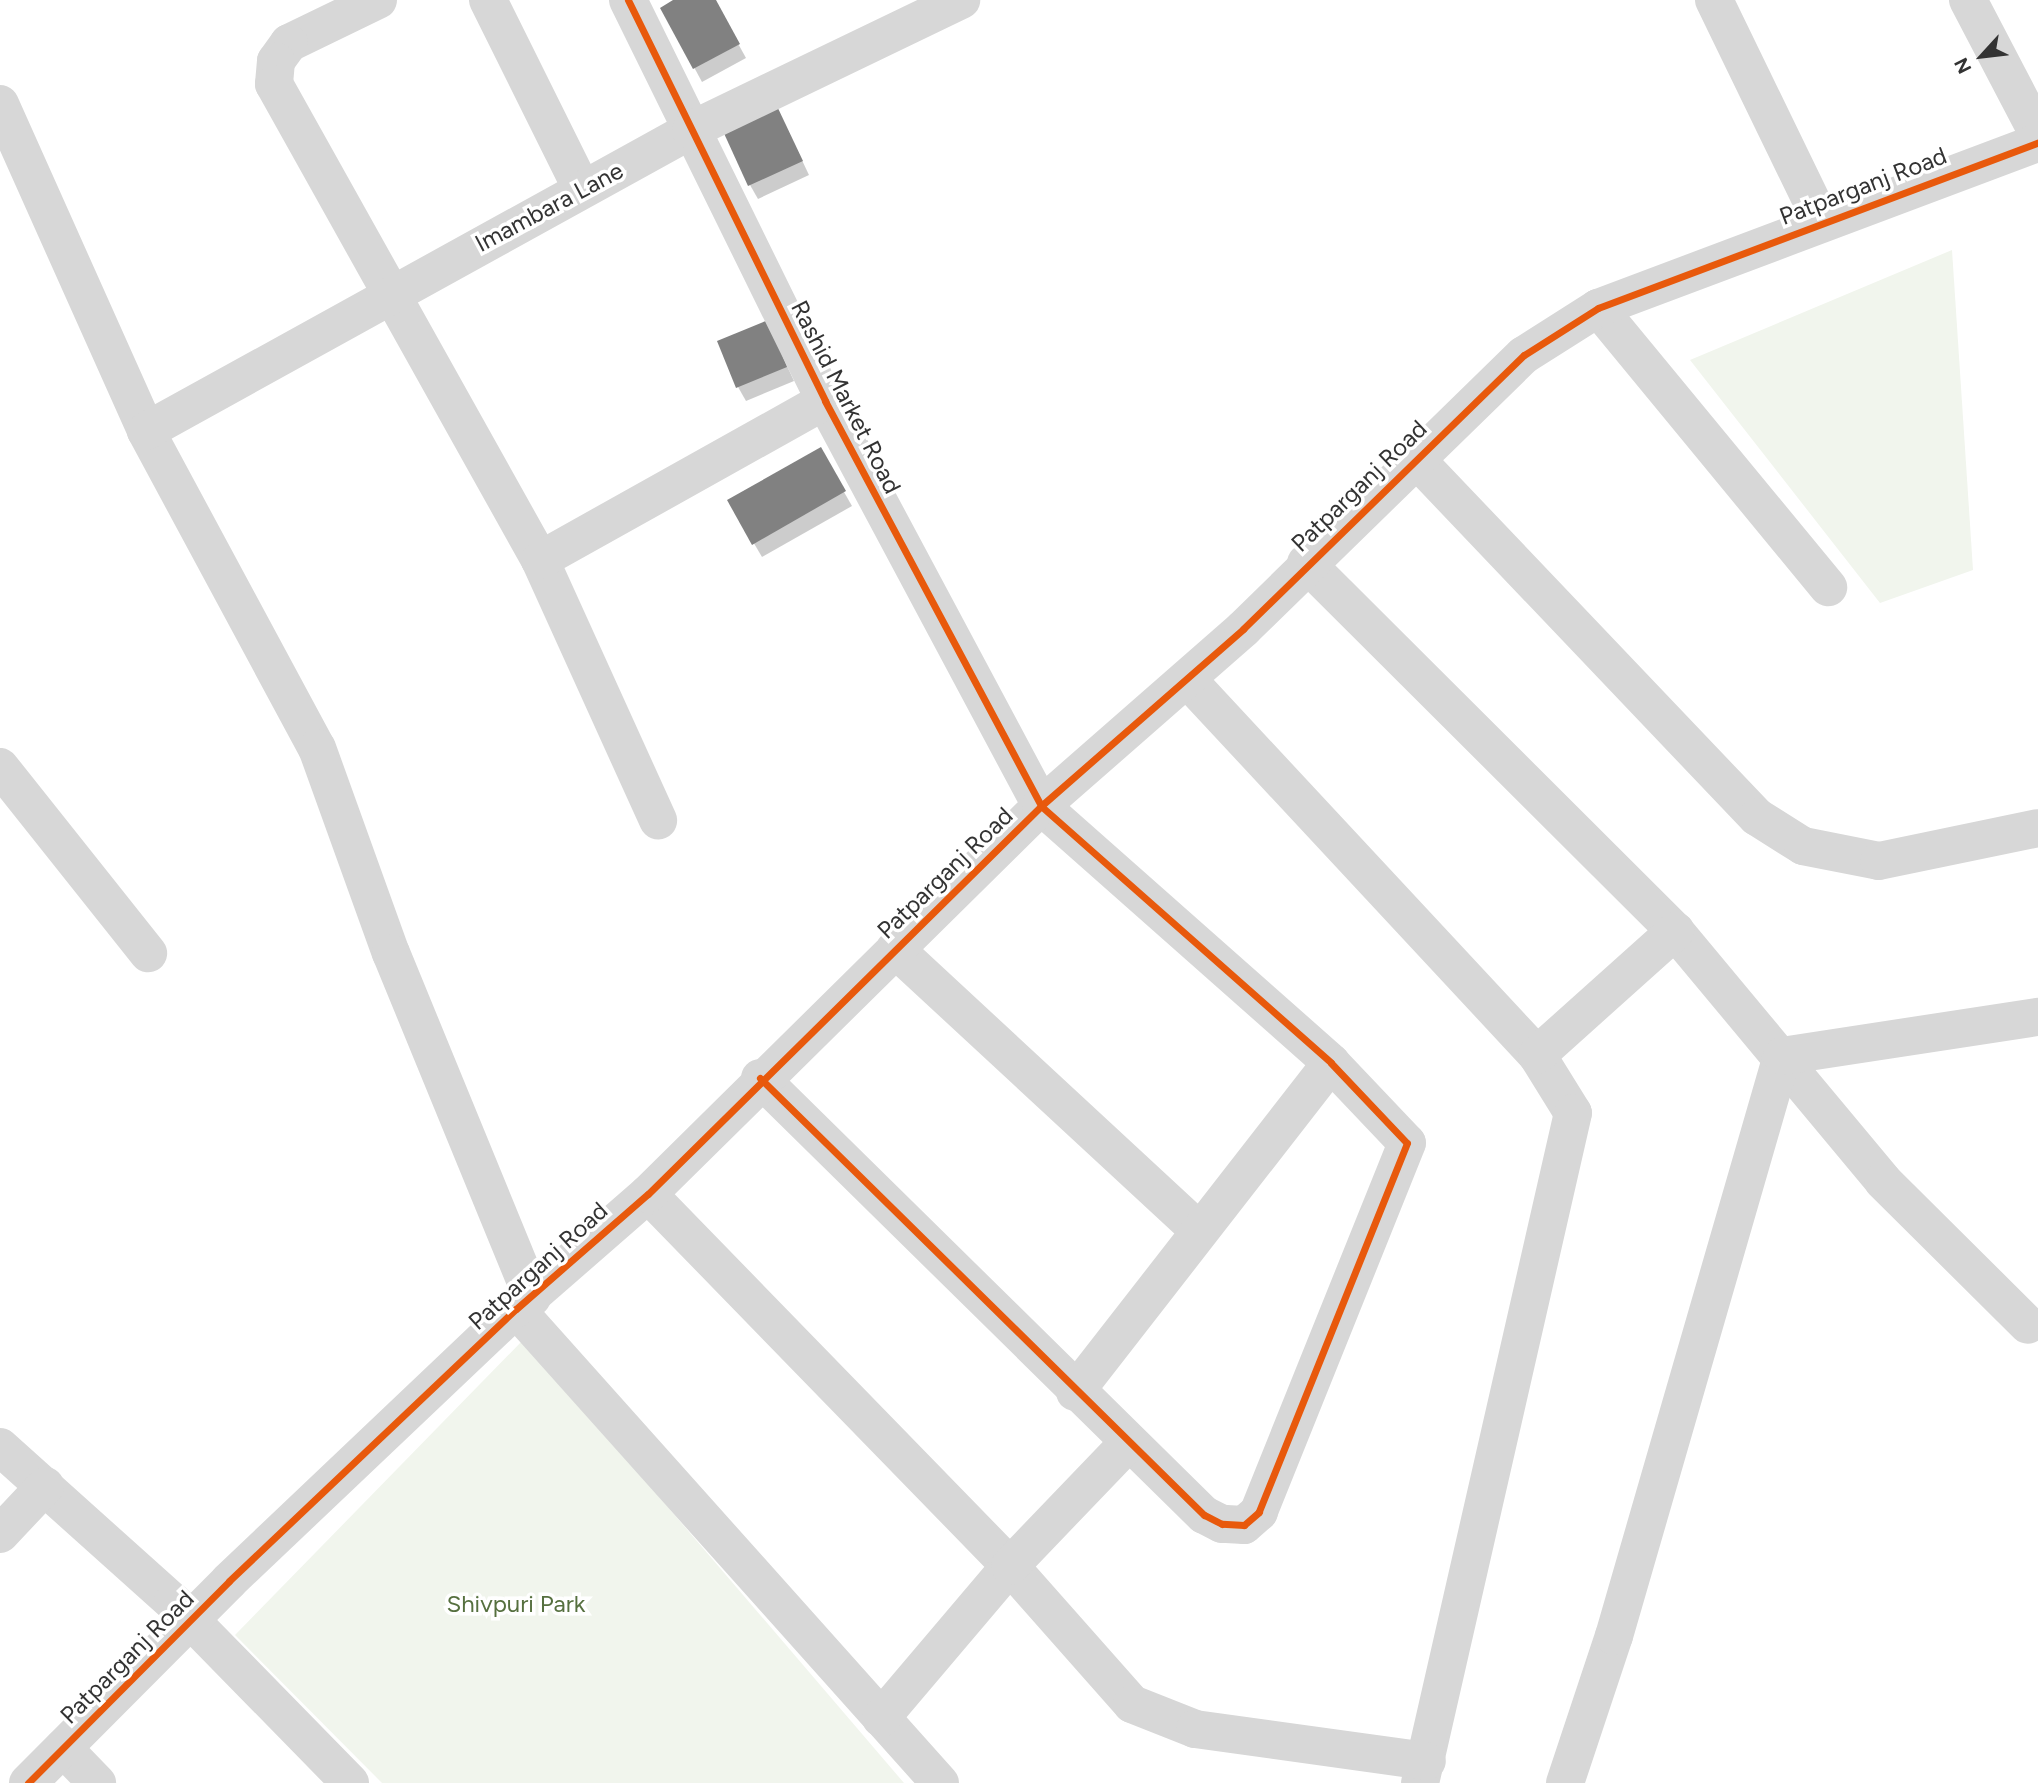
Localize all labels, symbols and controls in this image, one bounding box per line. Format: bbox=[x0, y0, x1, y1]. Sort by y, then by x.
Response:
north arrow bbox=[1947, 21, 2017, 91]
text: N bbox=[1949, 54, 1976, 78]
street label: Patparganj Road bbox=[1775, 141, 1951, 231]
street label: Imambara Lane bbox=[470, 156, 628, 258]
street label: Rashid Market Road bbox=[785, 296, 907, 498]
street label: Patparganj Road bbox=[1285, 414, 1433, 558]
street label: Patparganj Road bbox=[871, 801, 1019, 945]
street label: Patparganj Road bbox=[463, 1196, 613, 1336]
street label: Patparganj Road bbox=[54, 1584, 200, 1730]
park label: Shivpuri Park bbox=[446, 1590, 586, 1618]

